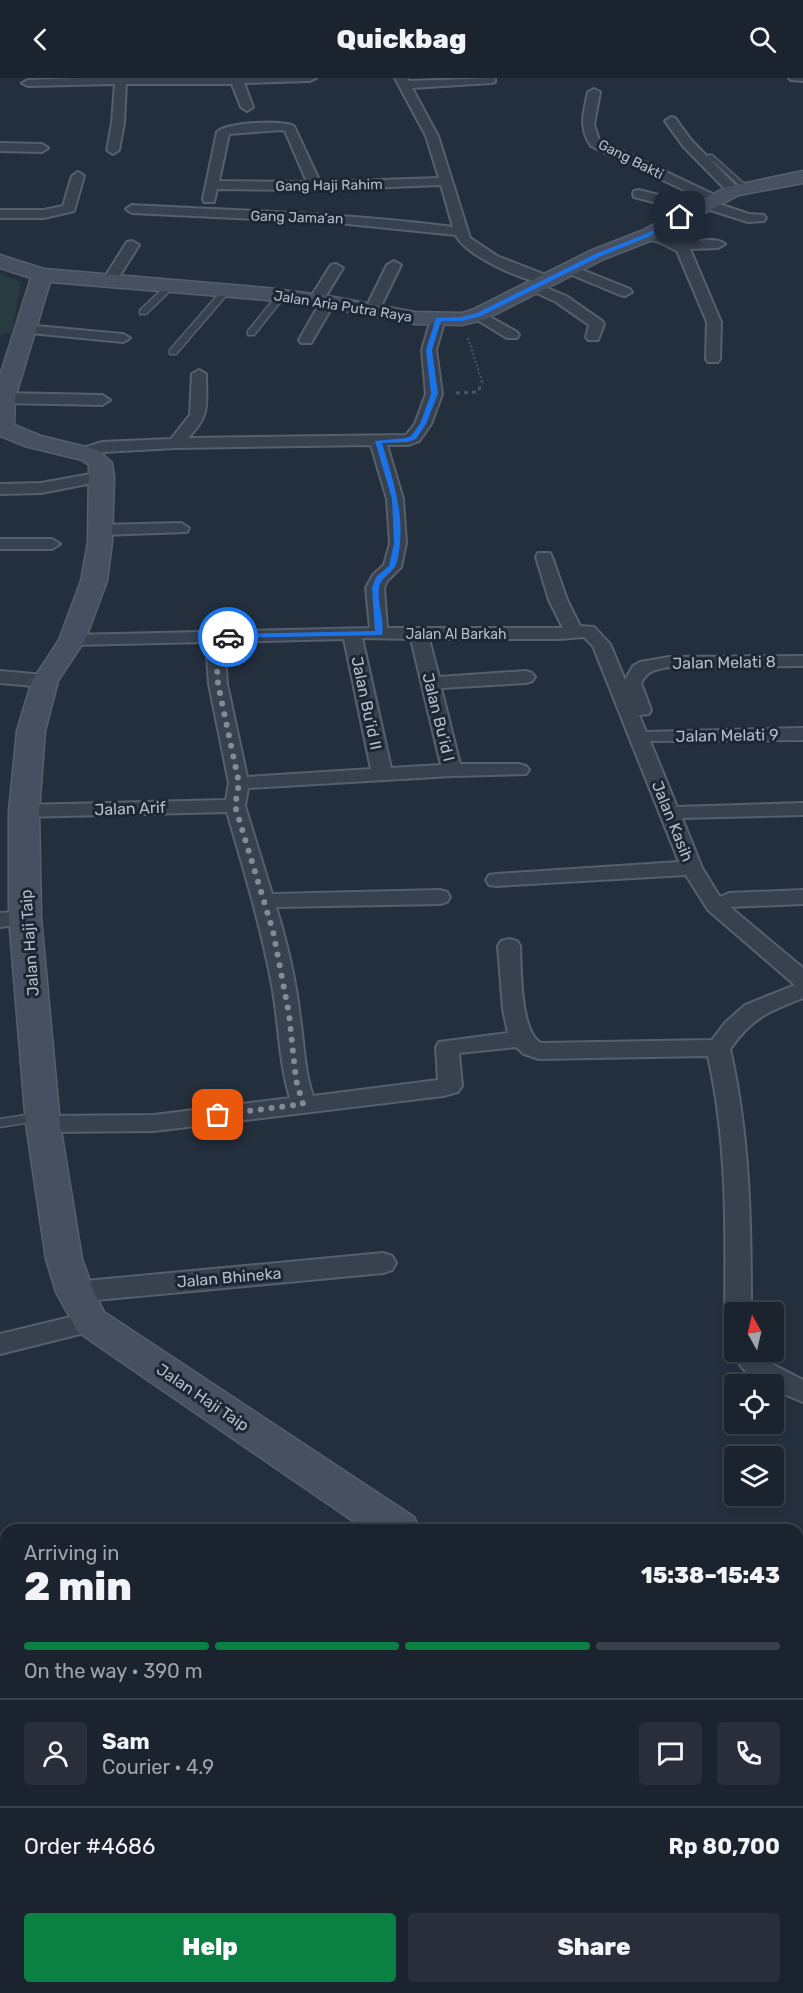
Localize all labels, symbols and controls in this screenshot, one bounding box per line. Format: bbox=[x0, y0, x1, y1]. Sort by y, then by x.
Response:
icon: back bbox=[24, 23, 57, 56]
text: Quickbag bbox=[337, 23, 466, 55]
icon: search bbox=[746, 23, 779, 56]
street label: Gang Bakti bbox=[595, 136, 666, 183]
street label: Gang Haji Rahim bbox=[275, 176, 383, 195]
pin bbox=[654, 191, 705, 242]
icon: home bbox=[663, 200, 696, 233]
street label: Gang Jama’an bbox=[250, 207, 344, 228]
street label: Jalan Aria Putra Raya bbox=[273, 287, 413, 326]
courier bbox=[198, 607, 258, 667]
icon: car bbox=[212, 621, 245, 654]
street label: Jalan Al Barkah bbox=[405, 626, 507, 643]
street label: Jalan Melati 8 bbox=[672, 652, 776, 673]
street label: Jalan Bu’id II bbox=[347, 655, 386, 752]
street label: Jalan Bu’id I bbox=[418, 671, 459, 763]
street label: Jalan Melati 9 bbox=[675, 725, 779, 746]
street label: Jalan Kasih bbox=[648, 778, 697, 864]
street label: Jalan Arif bbox=[94, 798, 167, 819]
street label: Jalan Haji Taip bbox=[16, 889, 43, 997]
pin bbox=[192, 1089, 243, 1140]
icon: bag bbox=[201, 1098, 234, 1131]
street label: Jalan Bhineka bbox=[176, 1263, 282, 1292]
north arrow bbox=[724, 1302, 784, 1362]
map controls bbox=[724, 1302, 784, 1506]
street label: Jalan Haji Taip bbox=[153, 1360, 252, 1435]
button: locate bbox=[724, 1374, 784, 1434]
button: layers bbox=[724, 1446, 784, 1506]
text: Arriving in bbox=[24, 1541, 119, 1565]
text: 15:38–15:43 bbox=[641, 1562, 780, 1589]
text: 2 min bbox=[24, 1564, 132, 1610]
text: On the way · 390 m bbox=[24, 1659, 203, 1683]
button: person bbox=[24, 1722, 87, 1785]
button: chat bbox=[639, 1722, 702, 1785]
button: phone bbox=[717, 1722, 780, 1785]
text: Sam bbox=[102, 1728, 150, 1755]
text: Courier · 4.9 bbox=[102, 1755, 214, 1779]
text: Order #4686 bbox=[24, 1833, 155, 1860]
text: Rp 80,700 bbox=[669, 1833, 780, 1860]
button: Help bbox=[24, 1913, 396, 1982]
button: Share bbox=[408, 1913, 780, 1982]

